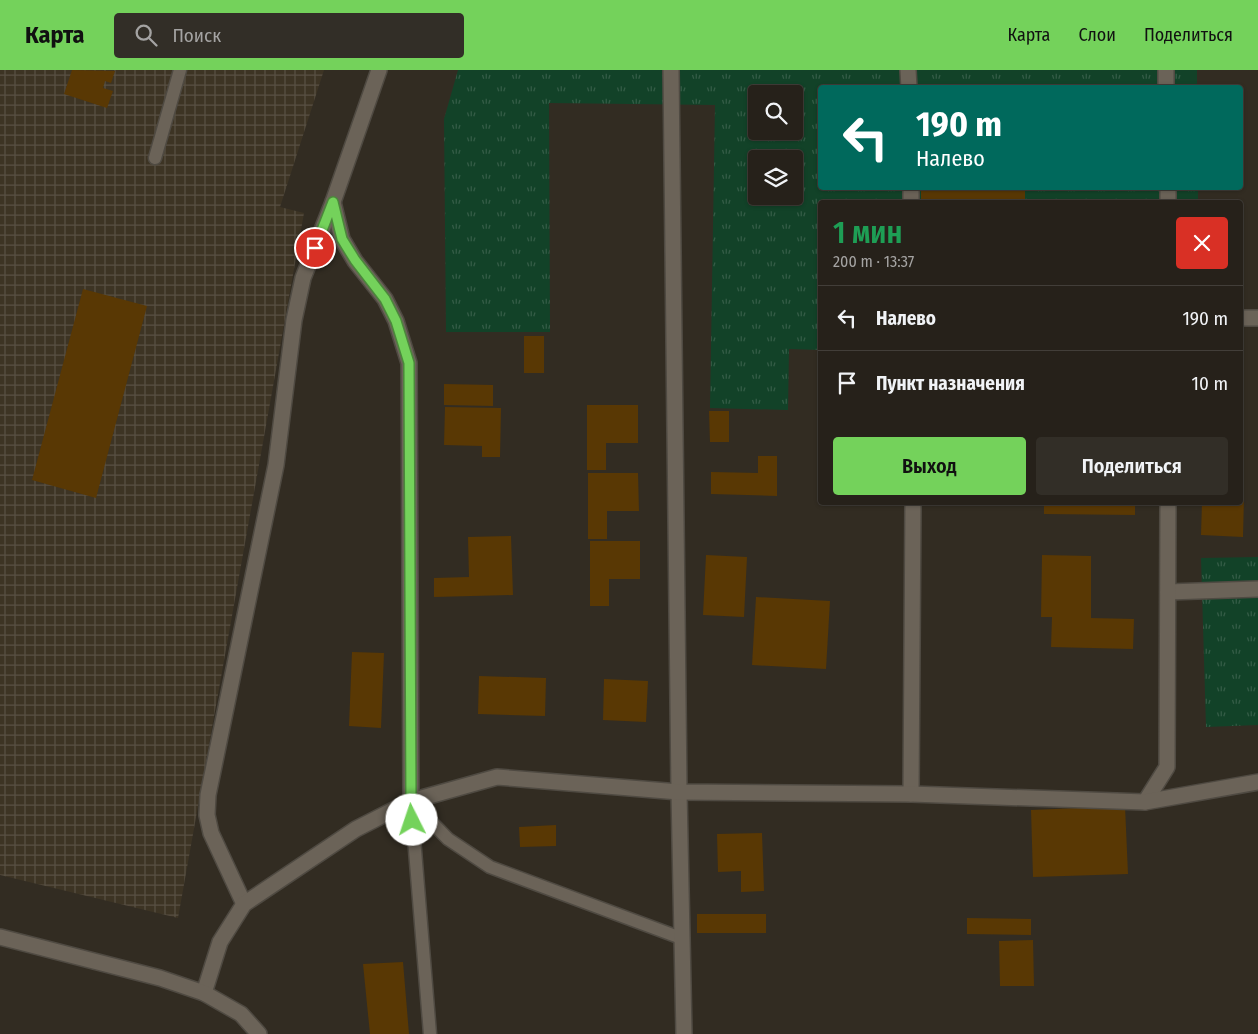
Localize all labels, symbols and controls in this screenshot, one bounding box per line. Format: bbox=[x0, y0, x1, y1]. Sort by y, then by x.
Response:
search box bbox=[114, 13, 464, 58]
text: Карта bbox=[25, 21, 84, 49]
icon: search bbox=[132, 21, 160, 49]
text: Поиск bbox=[172, 24, 221, 47]
text: Карта bbox=[1007, 24, 1050, 46]
text: Слои bbox=[1078, 24, 1116, 46]
text: Поделиться bbox=[1144, 24, 1233, 46]
map controls bbox=[748, 85, 803, 205]
button: search bbox=[748, 85, 803, 140]
text: 190 m bbox=[916, 103, 1002, 145]
icon: left bbox=[833, 105, 898, 170]
text: Налево bbox=[916, 145, 985, 172]
button: layers bbox=[748, 150, 803, 205]
text: 1 мин bbox=[833, 215, 902, 251]
button: close bbox=[1176, 217, 1228, 269]
pin bbox=[294, 227, 336, 269]
icon: arrive bbox=[301, 234, 329, 262]
text: 200 m · 13:37 bbox=[833, 252, 914, 271]
icon: left bbox=[833, 304, 861, 332]
text: Налево bbox=[876, 307, 936, 330]
text: 190 m bbox=[1182, 307, 1228, 330]
icon: arrive bbox=[833, 369, 861, 397]
text: Пункт назначения bbox=[876, 372, 1025, 395]
text: 10 m bbox=[1192, 372, 1228, 395]
button: Выход bbox=[833, 437, 1026, 495]
button: Поделиться bbox=[1036, 437, 1228, 495]
position arrow bbox=[385, 793, 437, 845]

